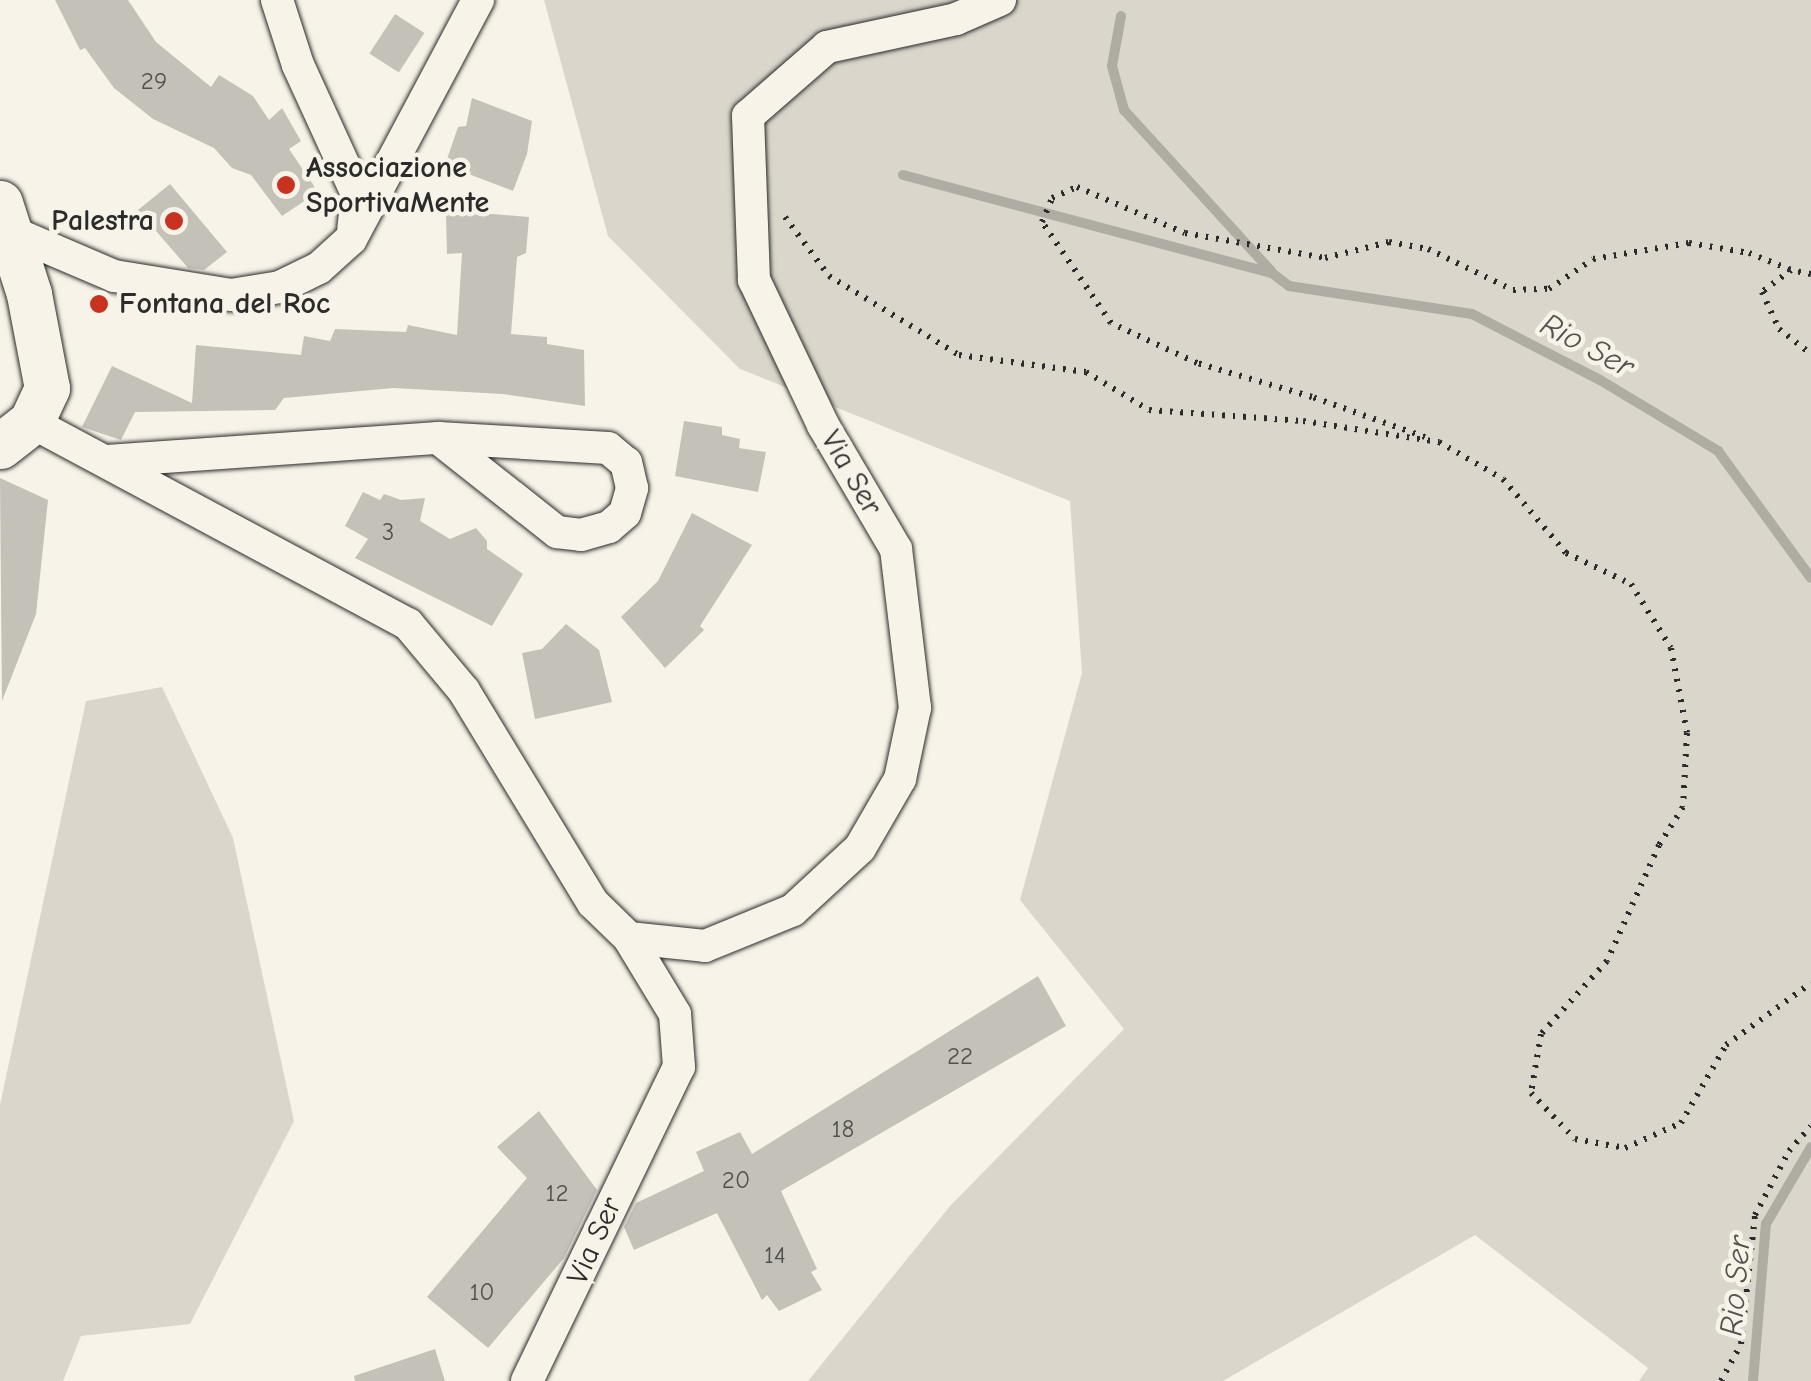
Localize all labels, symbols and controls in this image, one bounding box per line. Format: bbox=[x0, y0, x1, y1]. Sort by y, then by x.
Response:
house number: 29 bbox=[141, 66, 167, 96]
place label: Associazione SportivaMente bbox=[306, 150, 489, 220]
marker: Associazione SportivaMente bbox=[275, 174, 297, 196]
place label: Palestra bbox=[51, 203, 154, 239]
marker: Palestra bbox=[163, 210, 185, 232]
place label: Fontana del Roc bbox=[119, 286, 330, 322]
marker: Fontana del Roc bbox=[88, 293, 110, 315]
water label: Rio Ser bbox=[1534, 306, 1640, 386]
street label: Via Ser bbox=[812, 424, 890, 522]
house number: 3 bbox=[382, 517, 394, 547]
house number: 22 bbox=[947, 1041, 973, 1071]
house number: 18 bbox=[832, 1114, 854, 1144]
house number: 20 bbox=[722, 1165, 750, 1195]
house number: 12 bbox=[546, 1178, 568, 1208]
street label: Via Ser bbox=[560, 1192, 630, 1290]
water label: Rio Ser bbox=[1713, 1234, 1759, 1338]
house number: 14 bbox=[764, 1240, 786, 1270]
house number: 10 bbox=[469, 1277, 495, 1307]

